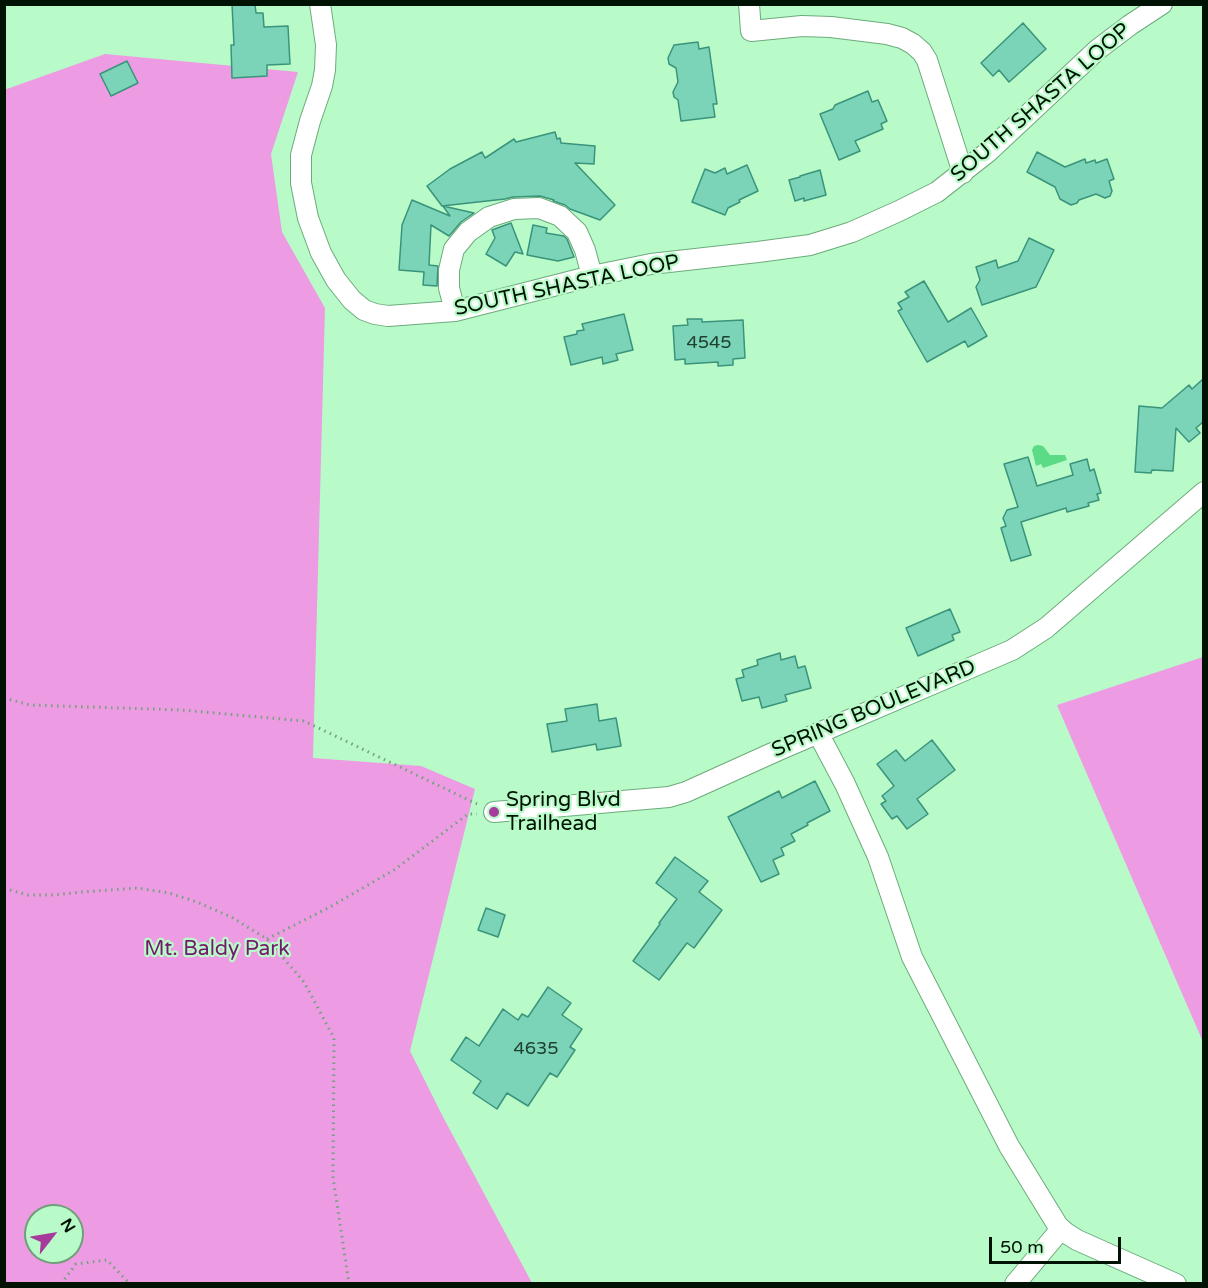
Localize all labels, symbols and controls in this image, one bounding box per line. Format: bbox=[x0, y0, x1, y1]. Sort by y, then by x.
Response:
street label: SOUTH SHASTA LOOP bbox=[946, 18, 1136, 188]
street label: SOUTH SHASTA LOOP bbox=[452, 250, 682, 322]
house number: 4545 bbox=[686, 332, 732, 354]
street label: SPRING BOULEVARD bbox=[768, 655, 980, 763]
place label: Spring Blvd Trailhead bbox=[506, 787, 621, 837]
marker: Spring Blvd Trailhead bbox=[487, 805, 501, 819]
park label: Mt. Baldy Park bbox=[144, 936, 290, 962]
house number: 4635 bbox=[513, 1038, 559, 1060]
north arrow bbox=[24, 1204, 84, 1264]
text: N bbox=[56, 1215, 80, 1236]
scale bar bbox=[992, 1225, 1124, 1263]
text: 50 m bbox=[1000, 1236, 1044, 1258]

